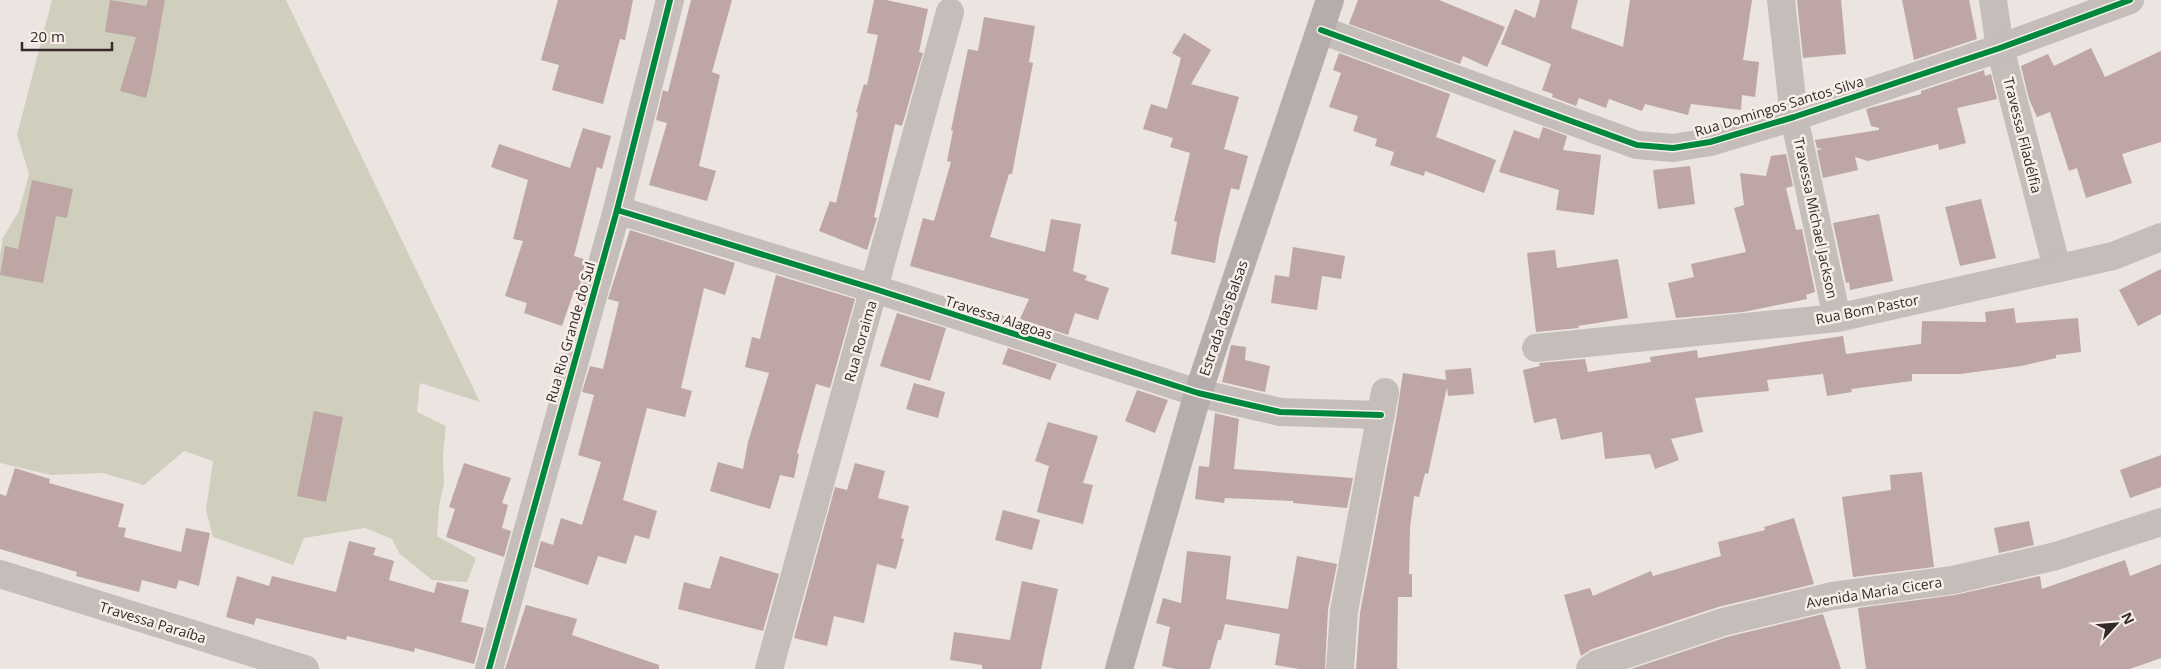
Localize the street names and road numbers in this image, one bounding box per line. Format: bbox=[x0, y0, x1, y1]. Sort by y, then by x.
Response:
street label: Rua Domingos Santos Silva bbox=[1692, 71, 1866, 141]
street label: Travessa Filadélfia bbox=[1999, 75, 2047, 195]
street label: Travessa Michael Jackson bbox=[1790, 136, 1842, 300]
street label: Estrada das Balsas bbox=[1194, 257, 1252, 378]
street label: Rua Rio Grande do Sul bbox=[541, 259, 599, 405]
street label: Rua Bom Pastor bbox=[1814, 290, 1920, 328]
street label: Travessa Alagoas bbox=[943, 291, 1055, 343]
street label: Rua Roraima bbox=[839, 298, 881, 384]
street label: Avenida Maria Cicera bbox=[1805, 572, 1943, 612]
street label: Travessa Paraíba bbox=[97, 597, 209, 647]

